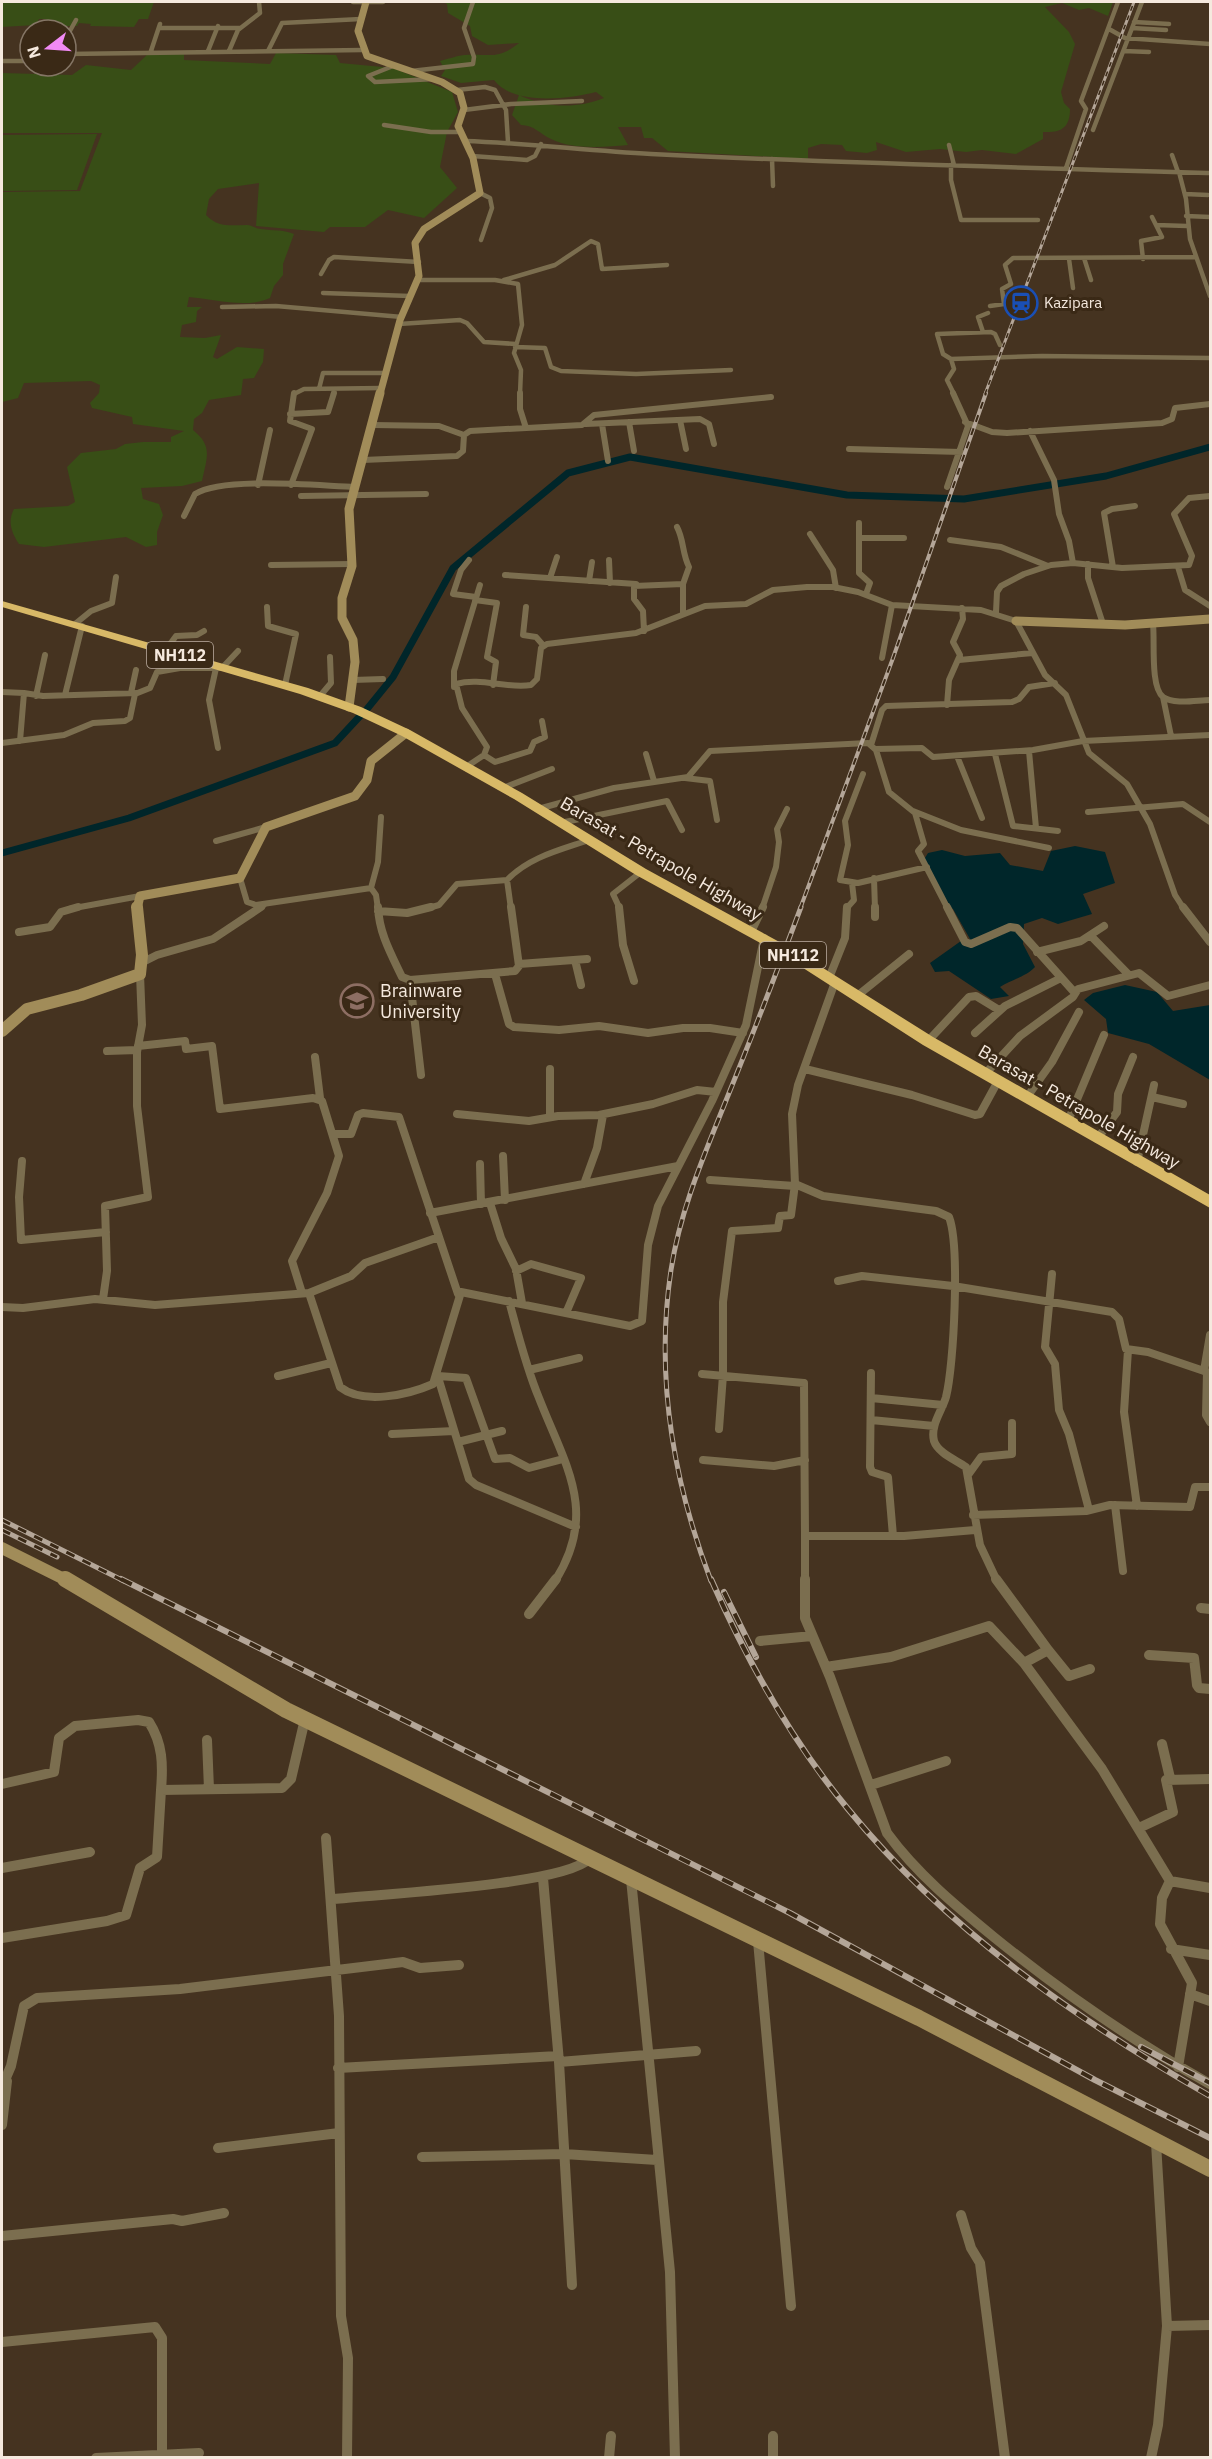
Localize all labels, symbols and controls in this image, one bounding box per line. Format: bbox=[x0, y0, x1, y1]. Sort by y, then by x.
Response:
north arrow bbox=[18, 18, 78, 78]
text: N bbox=[22, 44, 45, 61]
station icon: Kazipara bbox=[1003, 285, 1039, 321]
place label: Kazipara bbox=[1044, 293, 1102, 312]
road number: NH112 bbox=[147, 642, 213, 668]
street label: Barasat - Petrapole Highway bbox=[556, 791, 766, 926]
road number: NH112 bbox=[760, 942, 826, 968]
place label: Brainware University bbox=[380, 979, 462, 1023]
school or university icon: Brainware University bbox=[339, 983, 375, 1019]
street label: Barasat - Petrapole Highway bbox=[974, 1039, 1184, 1174]

